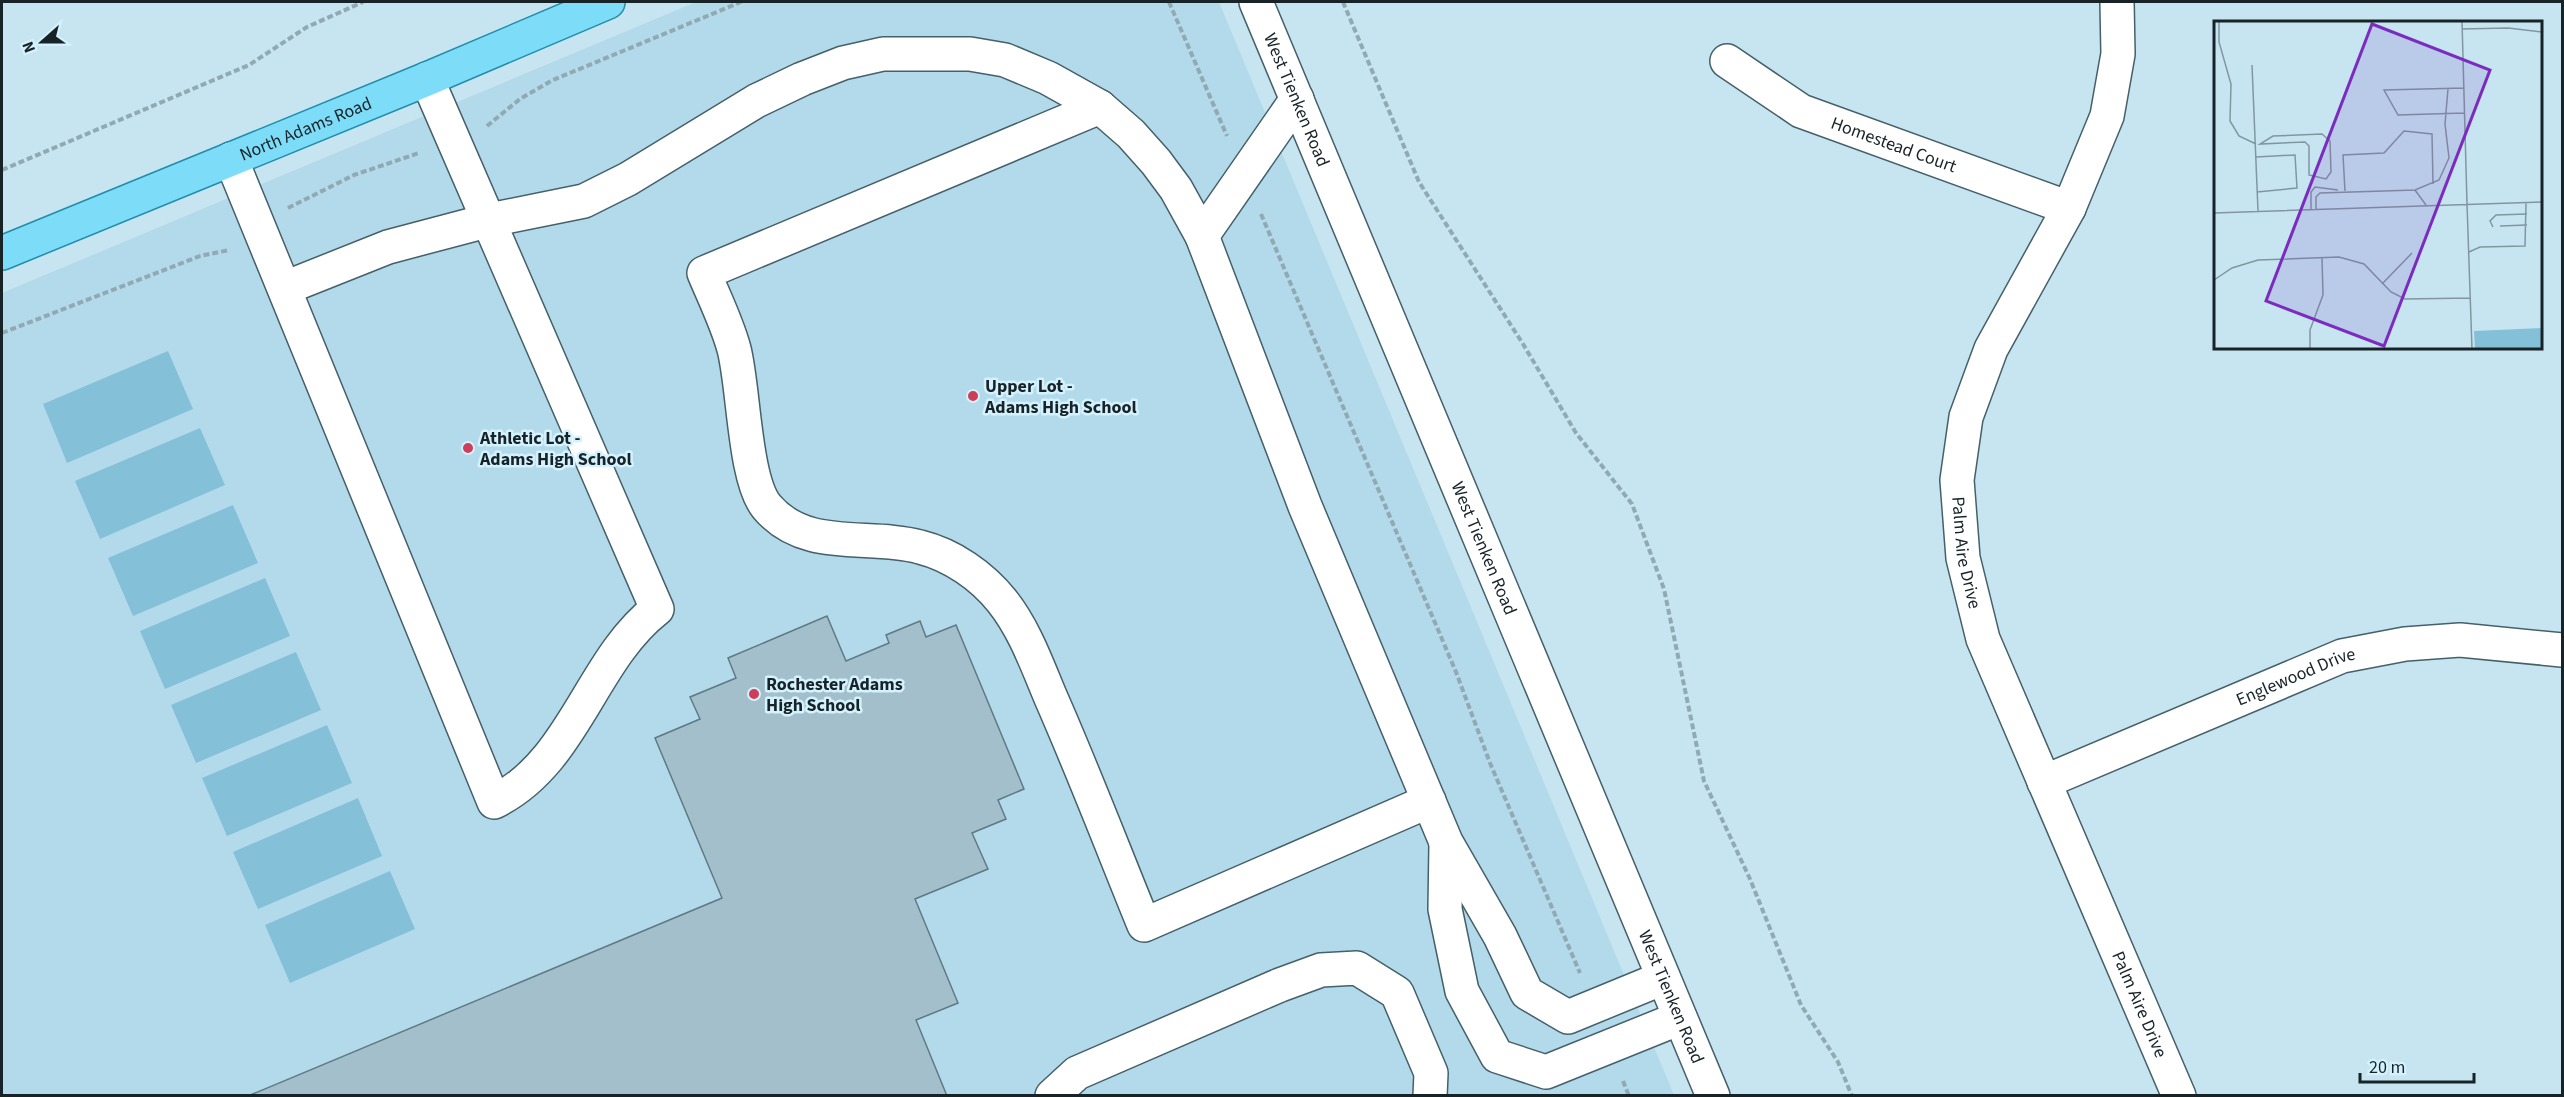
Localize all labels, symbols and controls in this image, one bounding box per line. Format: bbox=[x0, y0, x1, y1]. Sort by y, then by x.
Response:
north arrow bbox=[12, 12, 72, 72]
inset map bbox=[2214, 21, 2543, 350]
street label: West Tienken Road bbox=[1257, 29, 1335, 171]
text: N bbox=[17, 38, 41, 56]
street label: North Adams Road bbox=[236, 91, 376, 167]
street label: Homestead Court bbox=[1827, 111, 1960, 179]
place label: Upper Lot - Adams High School bbox=[984, 374, 1137, 420]
marker: Upper Lot - Adams High School bbox=[966, 389, 980, 403]
place label: Athletic Lot - Adams High School bbox=[479, 426, 632, 472]
marker: Athletic Lot - Adams High School bbox=[461, 441, 475, 455]
street label: West Tienken Road bbox=[1445, 478, 1523, 619]
street label: Palm Aire Drive bbox=[1945, 496, 1987, 611]
street label: Englewood Drive bbox=[2232, 642, 2357, 712]
place label: Rochester Adams High School bbox=[766, 672, 903, 718]
marker: Rochester Adams High School bbox=[747, 687, 761, 701]
street label: West Tienken Road bbox=[1632, 926, 1710, 1067]
street label: Palm Aire Drive bbox=[2105, 948, 2173, 1062]
scale bar bbox=[2360, 1046, 2474, 1084]
text: 20 m bbox=[2369, 1055, 2405, 1080]

